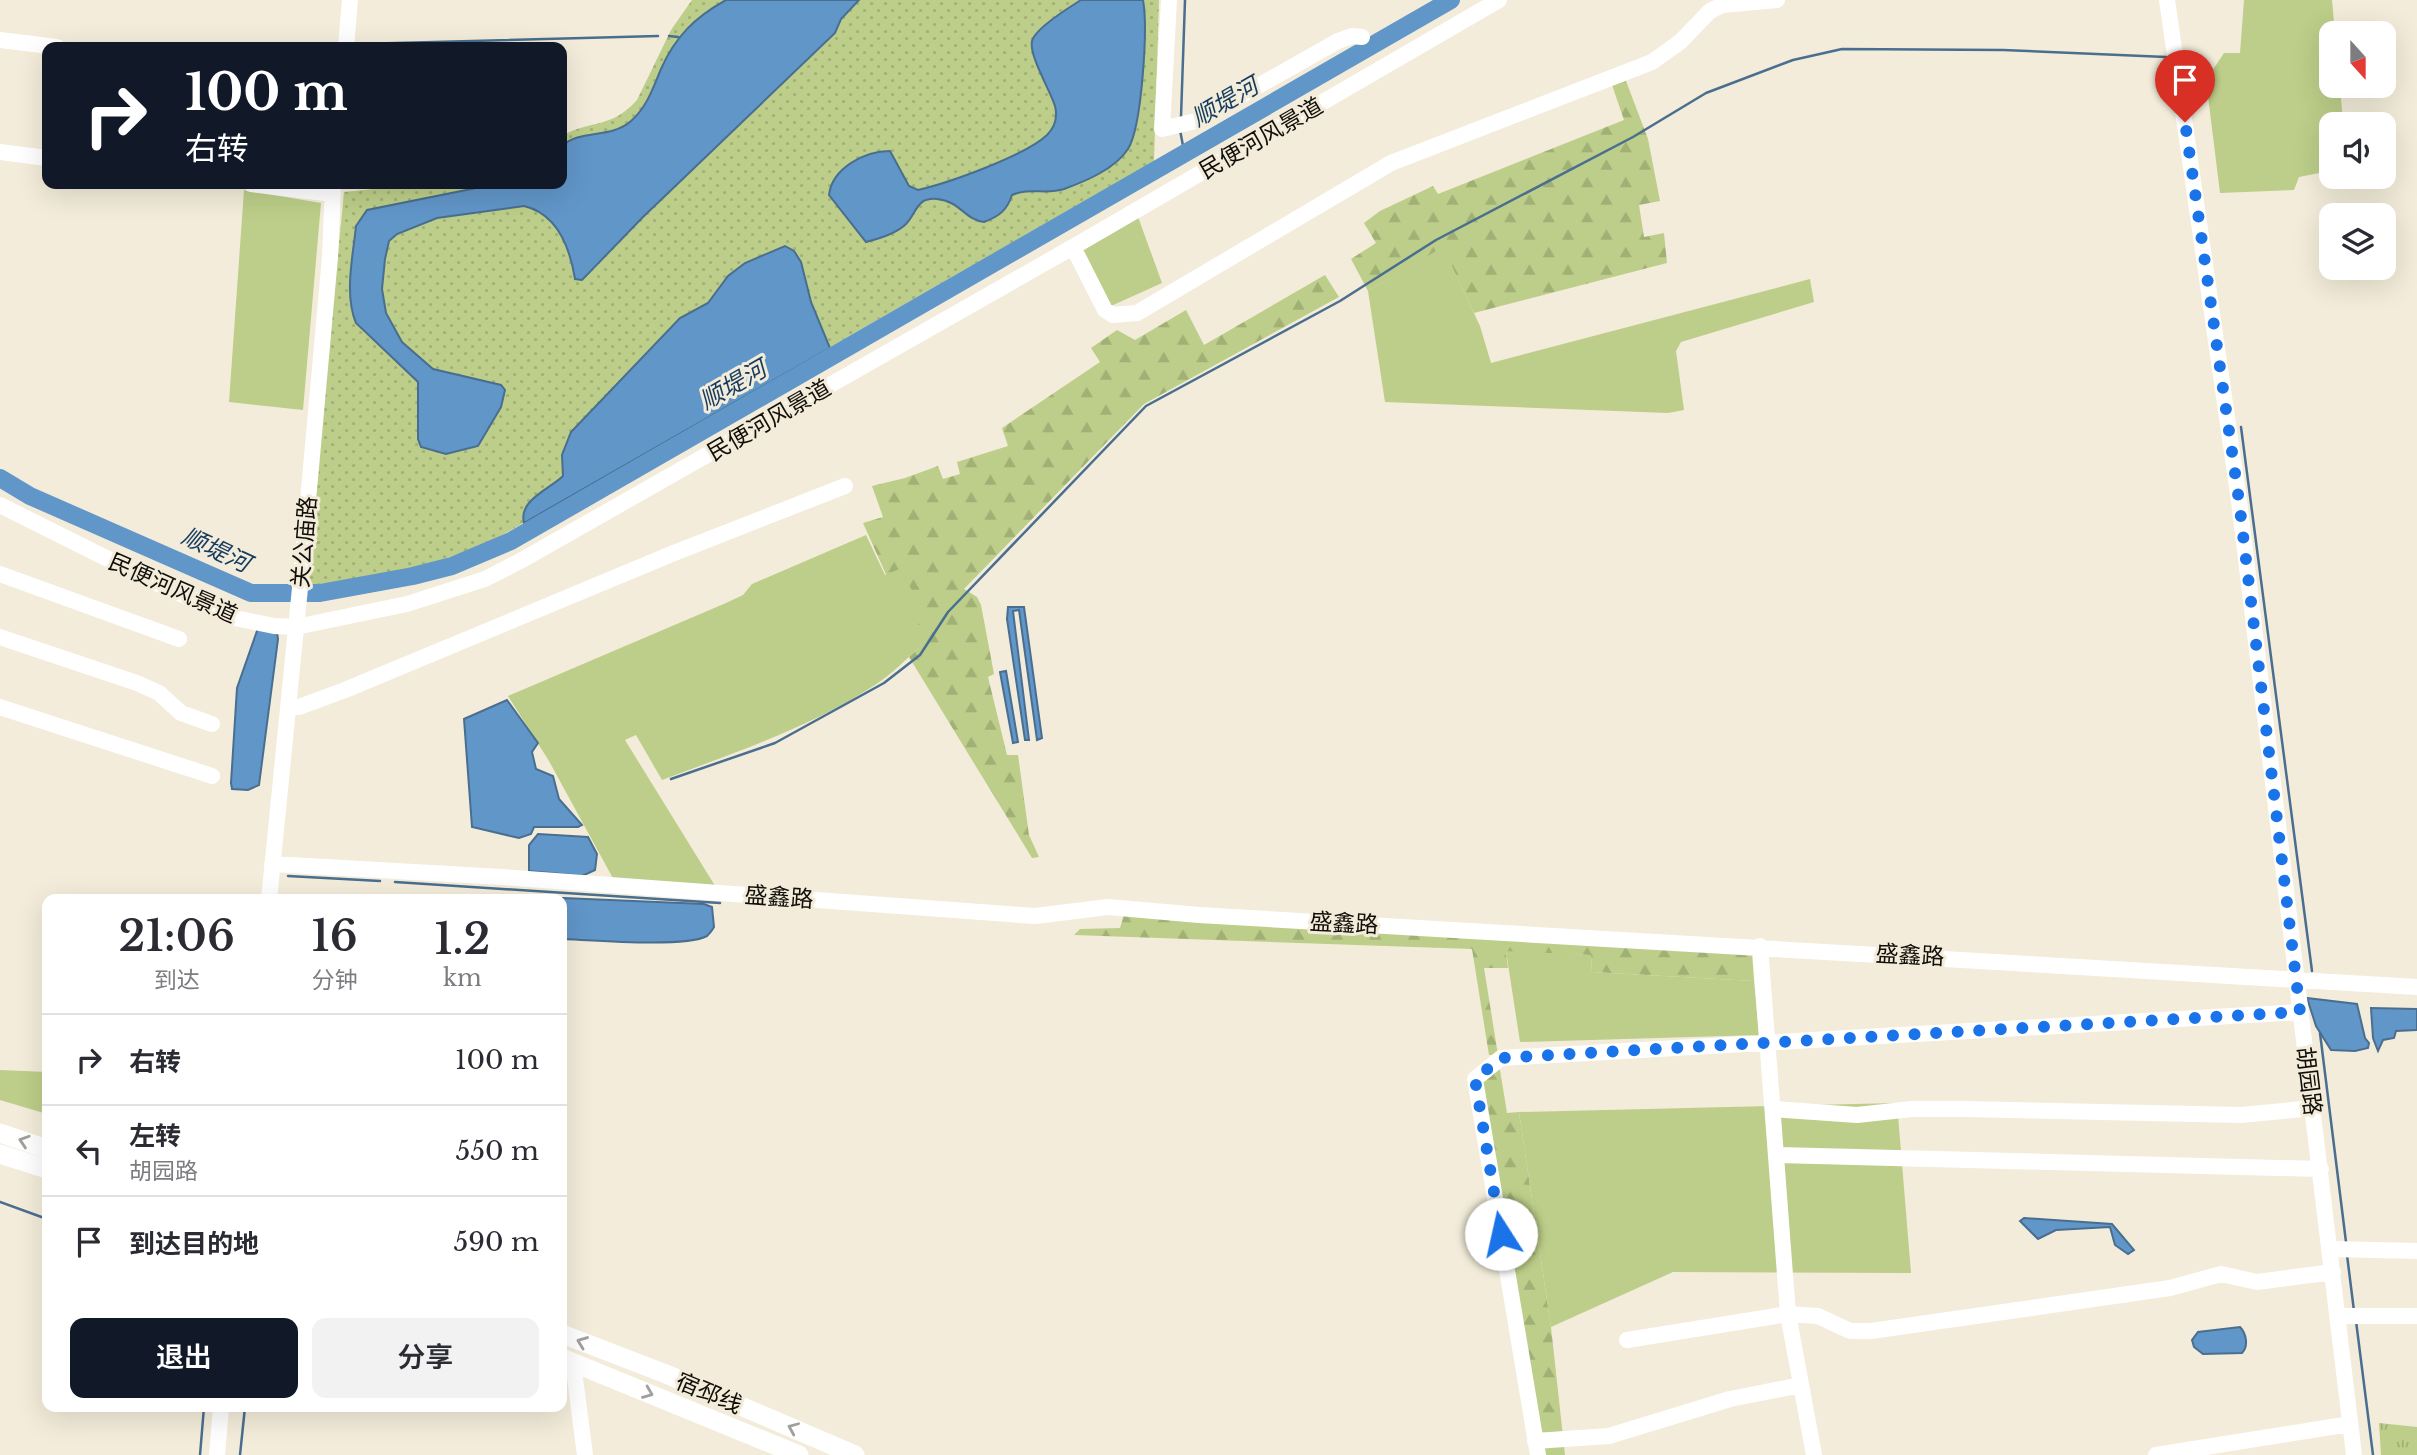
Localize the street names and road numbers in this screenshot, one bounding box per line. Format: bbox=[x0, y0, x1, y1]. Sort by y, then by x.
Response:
street label: 民便河风景道 bbox=[1194, 91, 1328, 185]
street label: 民便河风景道 bbox=[702, 373, 836, 467]
street label: 关公庙路 bbox=[286, 495, 322, 589]
street label: 民便河风景道 bbox=[104, 547, 242, 629]
street label: 盛鑫路 bbox=[744, 881, 814, 913]
street label: 盛鑫路 bbox=[1309, 907, 1379, 939]
street label: 盛鑫路 bbox=[1875, 939, 1945, 971]
street label: 胡园路 bbox=[2291, 1045, 2327, 1117]
street label: 宿邳线 bbox=[672, 1367, 746, 1419]

